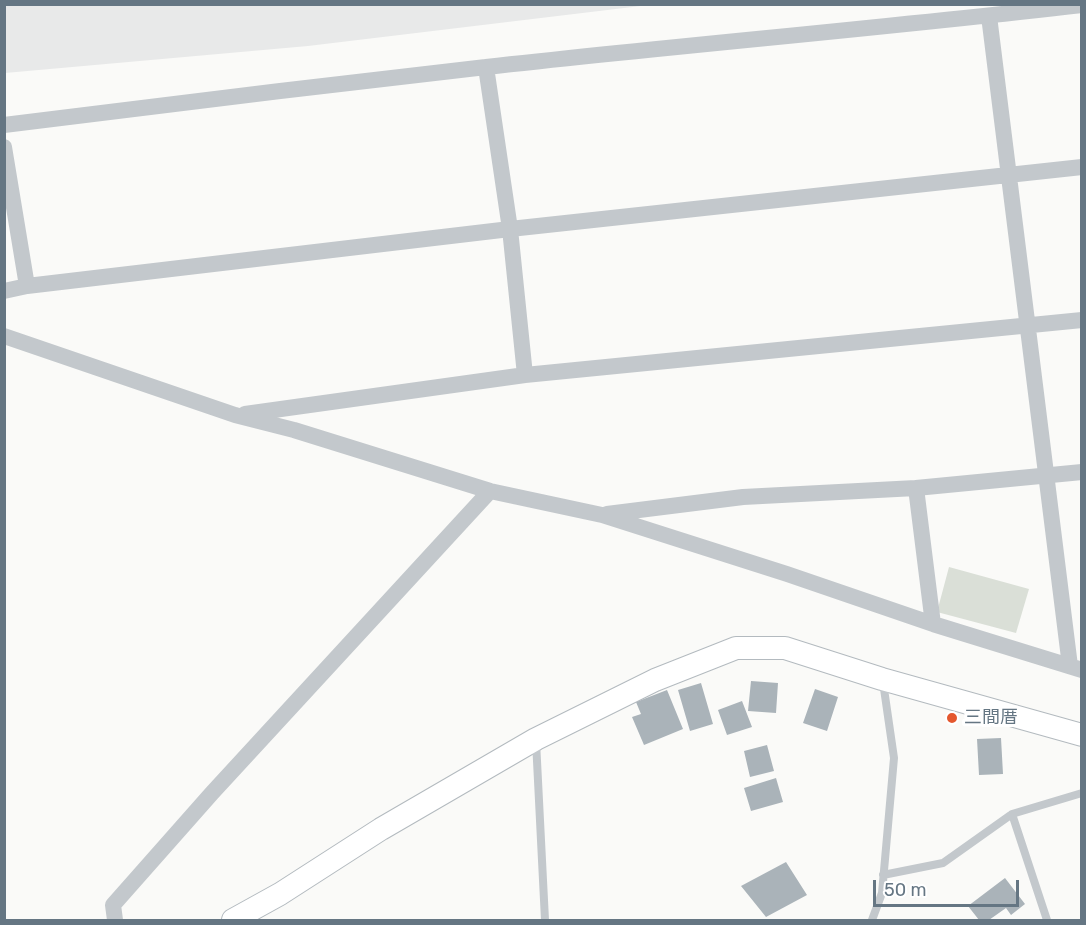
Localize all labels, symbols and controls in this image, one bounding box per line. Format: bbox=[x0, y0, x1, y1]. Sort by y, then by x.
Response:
place label: 三間厝 bbox=[964, 707, 1018, 729]
marker: 三間厝 bbox=[945, 711, 959, 725]
scale bar bbox=[876, 868, 1022, 906]
text: 50 m bbox=[884, 879, 927, 901]

